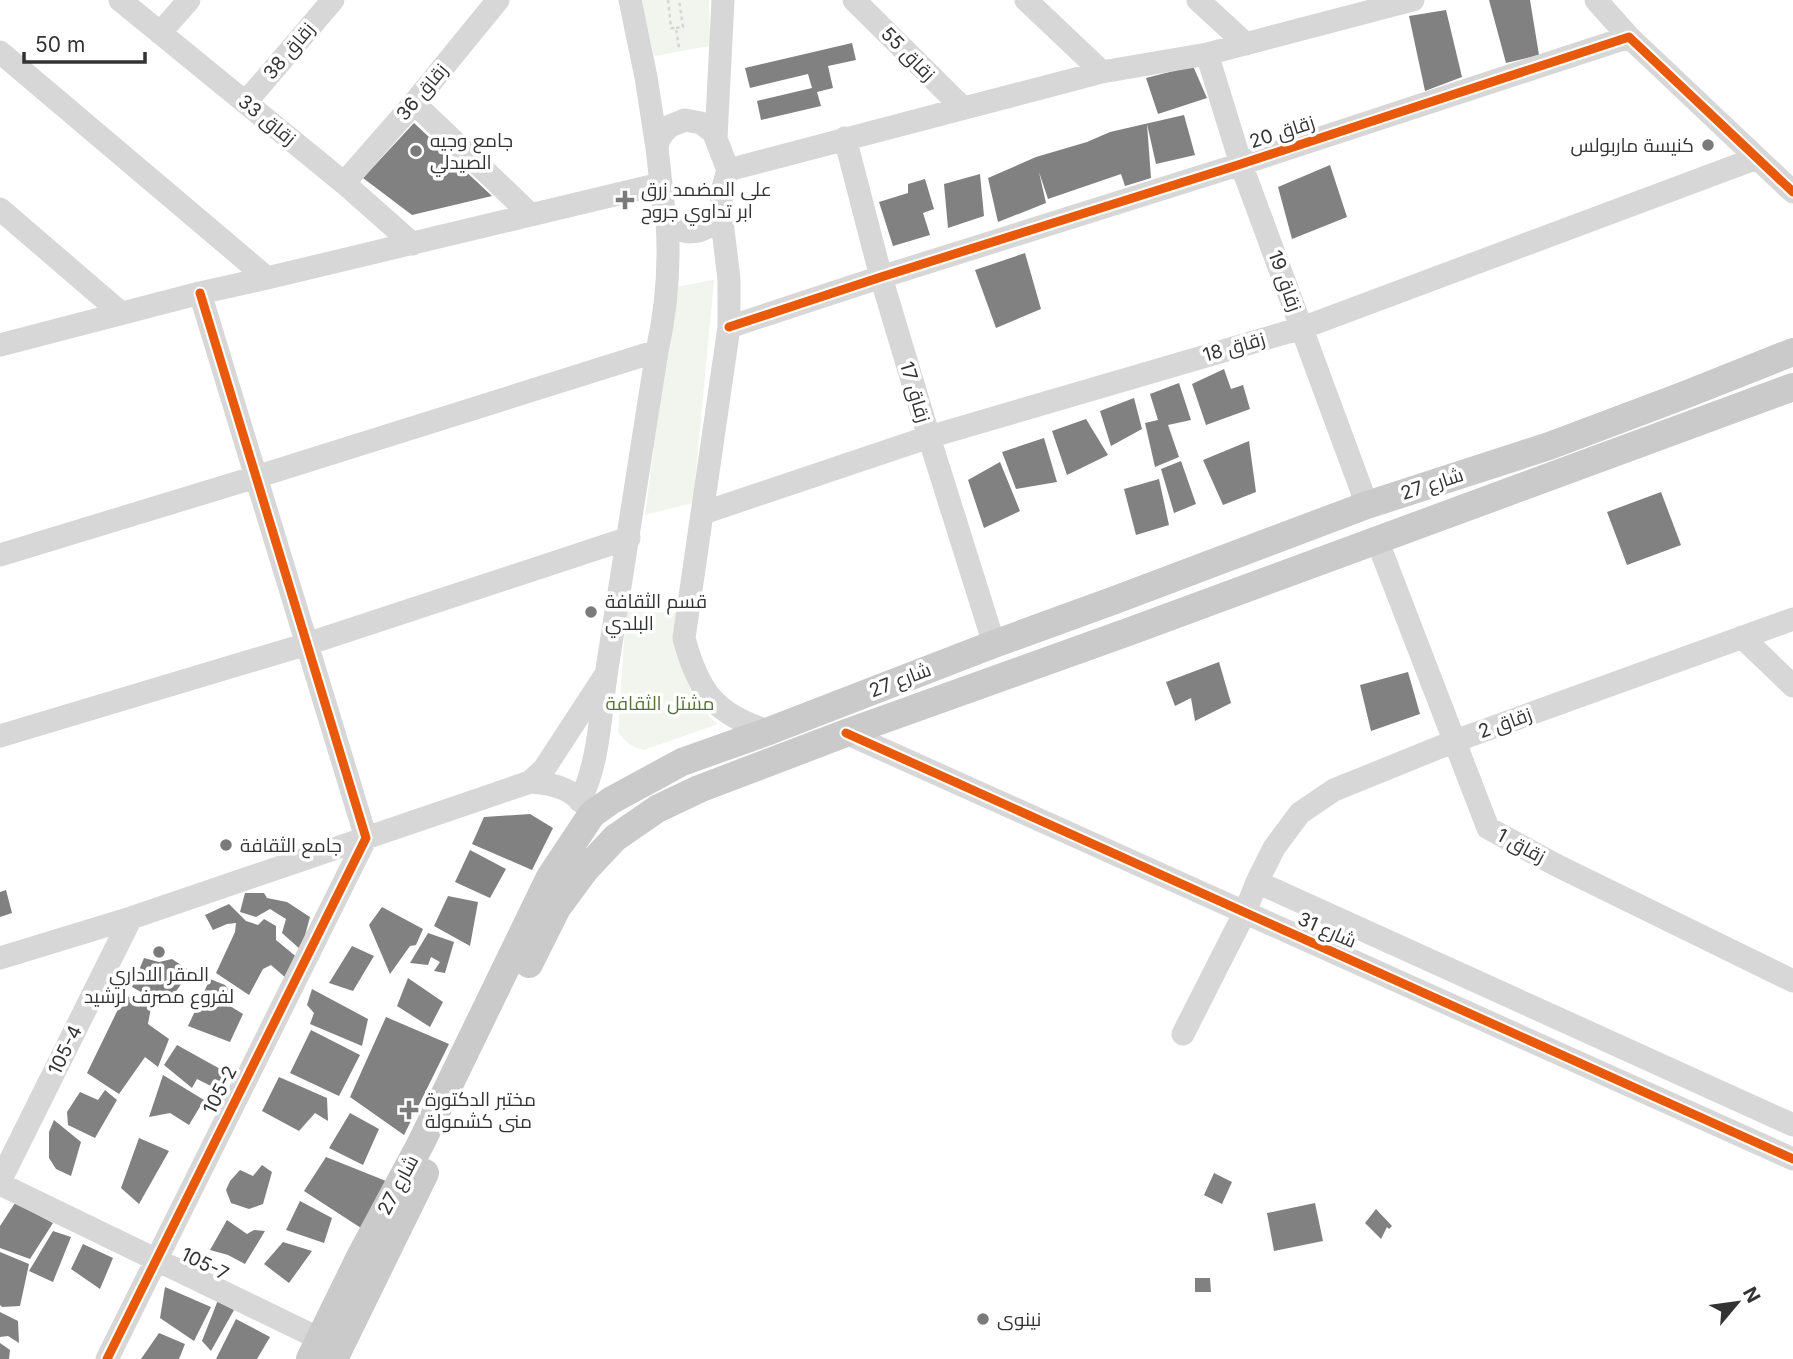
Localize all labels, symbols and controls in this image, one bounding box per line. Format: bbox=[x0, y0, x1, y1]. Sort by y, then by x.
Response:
street label: زقاق 38 bbox=[259, 18, 320, 85]
scale bar bbox=[24, 21, 145, 65]
street label: زقاق 55 bbox=[875, 22, 940, 87]
text: 50 m bbox=[35, 32, 85, 57]
street label: زقاق 36 bbox=[392, 59, 453, 126]
street label: زقاق 33 bbox=[233, 90, 300, 151]
street label: زقاق 20 bbox=[1246, 111, 1318, 154]
place label: جامع وجيه الصيدلي bbox=[430, 129, 513, 177]
place label: كنيسة ماربولس bbox=[1571, 134, 1694, 157]
marker: كنيسة ماربولس bbox=[1700, 137, 1716, 153]
marker: جامع وجيه الصيدلي bbox=[408, 143, 424, 159]
place label: علي المضمد زرق ابر تداوي جروح bbox=[641, 178, 772, 226]
marker: علي المضمد زرق ابر تداوي جروح bbox=[615, 190, 635, 210]
street label: زقاق 19 bbox=[1262, 247, 1307, 315]
street label: زقاق 18 bbox=[1200, 327, 1268, 368]
street label: زقاق 17 bbox=[894, 359, 935, 425]
street label: شارع 27 bbox=[1398, 463, 1467, 507]
place label: قسم الثقافة البلدي bbox=[605, 590, 707, 638]
marker: قسم الثقافة البلدي bbox=[583, 604, 599, 620]
street label: شارع 27 bbox=[866, 658, 935, 704]
park label: مشتل الثقافة bbox=[606, 692, 714, 715]
street label: زقاق 2 bbox=[1475, 703, 1535, 744]
street label: زقاق 1 bbox=[1492, 824, 1549, 869]
place label: جامع الثقافة bbox=[240, 834, 342, 859]
marker: جامع الثقافة bbox=[218, 837, 234, 853]
street label: شارع 31 bbox=[1293, 907, 1360, 955]
marker: المقر الاداري لفروع مصرف لرشيد bbox=[151, 944, 167, 960]
place label: المقر الاداري لفروع مصرف لرشيد bbox=[84, 963, 234, 1010]
street label: 105-4 bbox=[43, 1021, 87, 1079]
street label: 105-2 bbox=[198, 1062, 242, 1118]
place label: مختبر الدكتورة منى كشمولة bbox=[425, 1088, 536, 1133]
marker: مختبر الدكتورة منى كشمولة bbox=[399, 1100, 419, 1120]
street label: شارع 27 bbox=[373, 1151, 425, 1220]
street label: 105-7 bbox=[177, 1243, 233, 1285]
north arrow bbox=[1702, 1268, 1772, 1338]
text: N bbox=[1738, 1283, 1765, 1307]
place label: نينوى bbox=[997, 1308, 1041, 1331]
marker: نينوى bbox=[975, 1311, 991, 1327]

